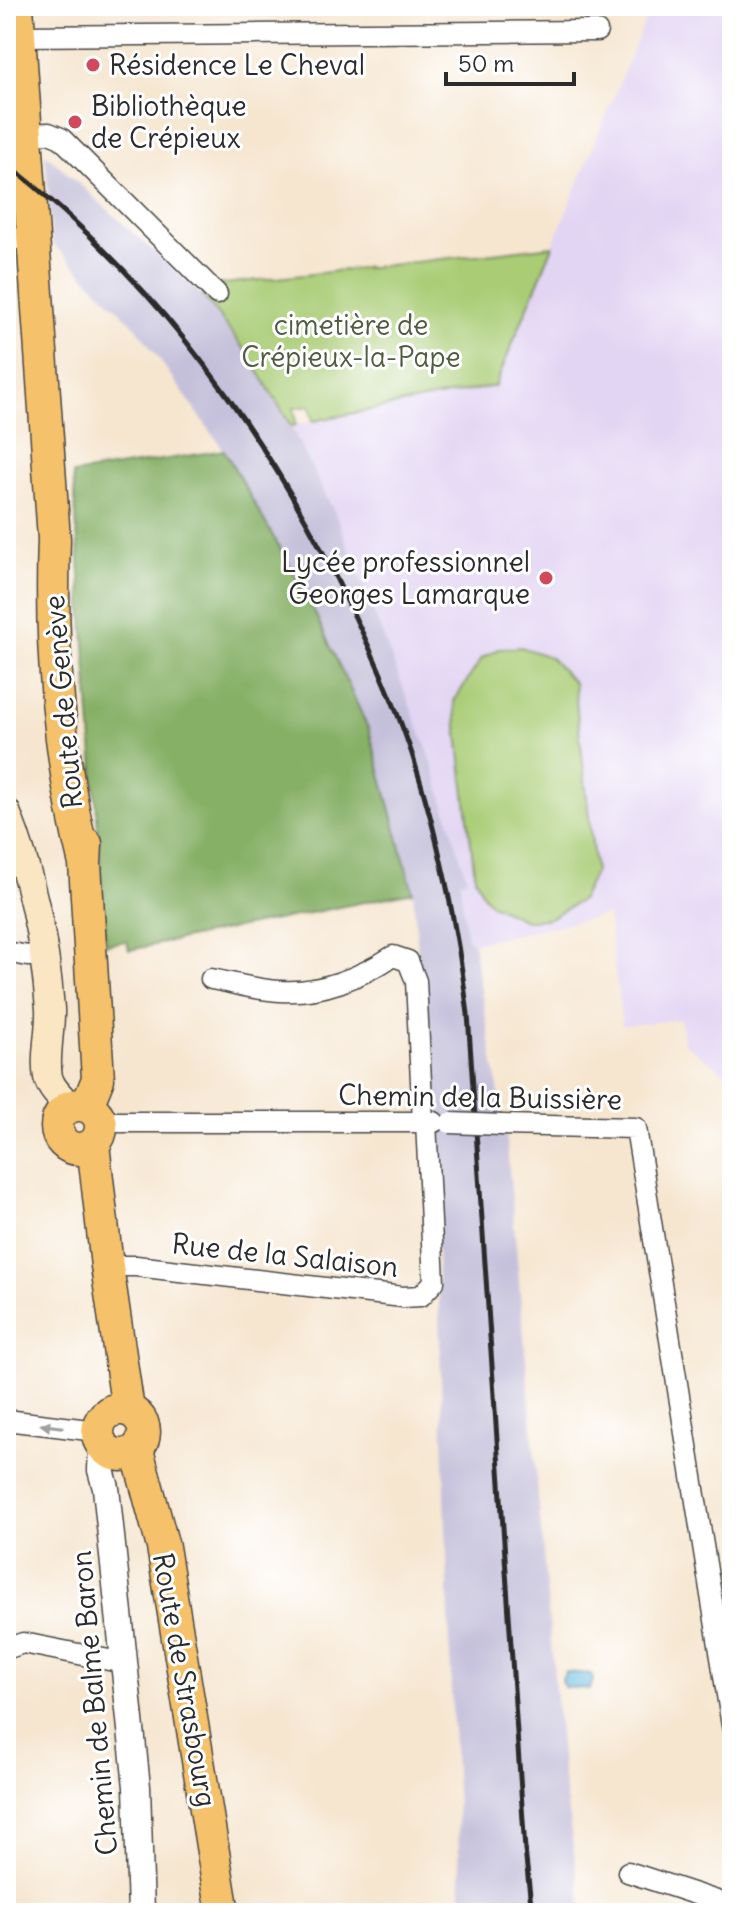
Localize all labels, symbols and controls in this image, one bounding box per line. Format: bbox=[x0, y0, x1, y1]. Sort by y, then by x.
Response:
scale bar bbox=[446, 36, 574, 86]
place label: Résidence Le Cheval bbox=[109, 47, 365, 83]
text: 50 m bbox=[458, 48, 514, 78]
marker: Résidence Le Cheval bbox=[84, 56, 102, 74]
place label: Bibliothèque de Crépieux bbox=[91, 88, 247, 156]
marker: Bibliothèque de Crépieux bbox=[66, 113, 84, 131]
park label: cimetière de Crépieux-la-Pape bbox=[241, 307, 461, 375]
place label: Lycée professionnel Georges Lamarque bbox=[281, 544, 530, 612]
marker: Lycée professionnel Georges Lamarque bbox=[537, 569, 555, 587]
street label: Route de Genève bbox=[36, 594, 90, 810]
street label: Chemin de la Buissière bbox=[338, 1077, 622, 1117]
street label: Rue de la Salaison bbox=[170, 1225, 400, 1285]
one-way arrow bbox=[39, 1419, 64, 1432]
street label: Chemin de Balme Baron bbox=[63, 1549, 125, 1857]
street label: Route de Strasbourg bbox=[145, 1550, 225, 1810]

